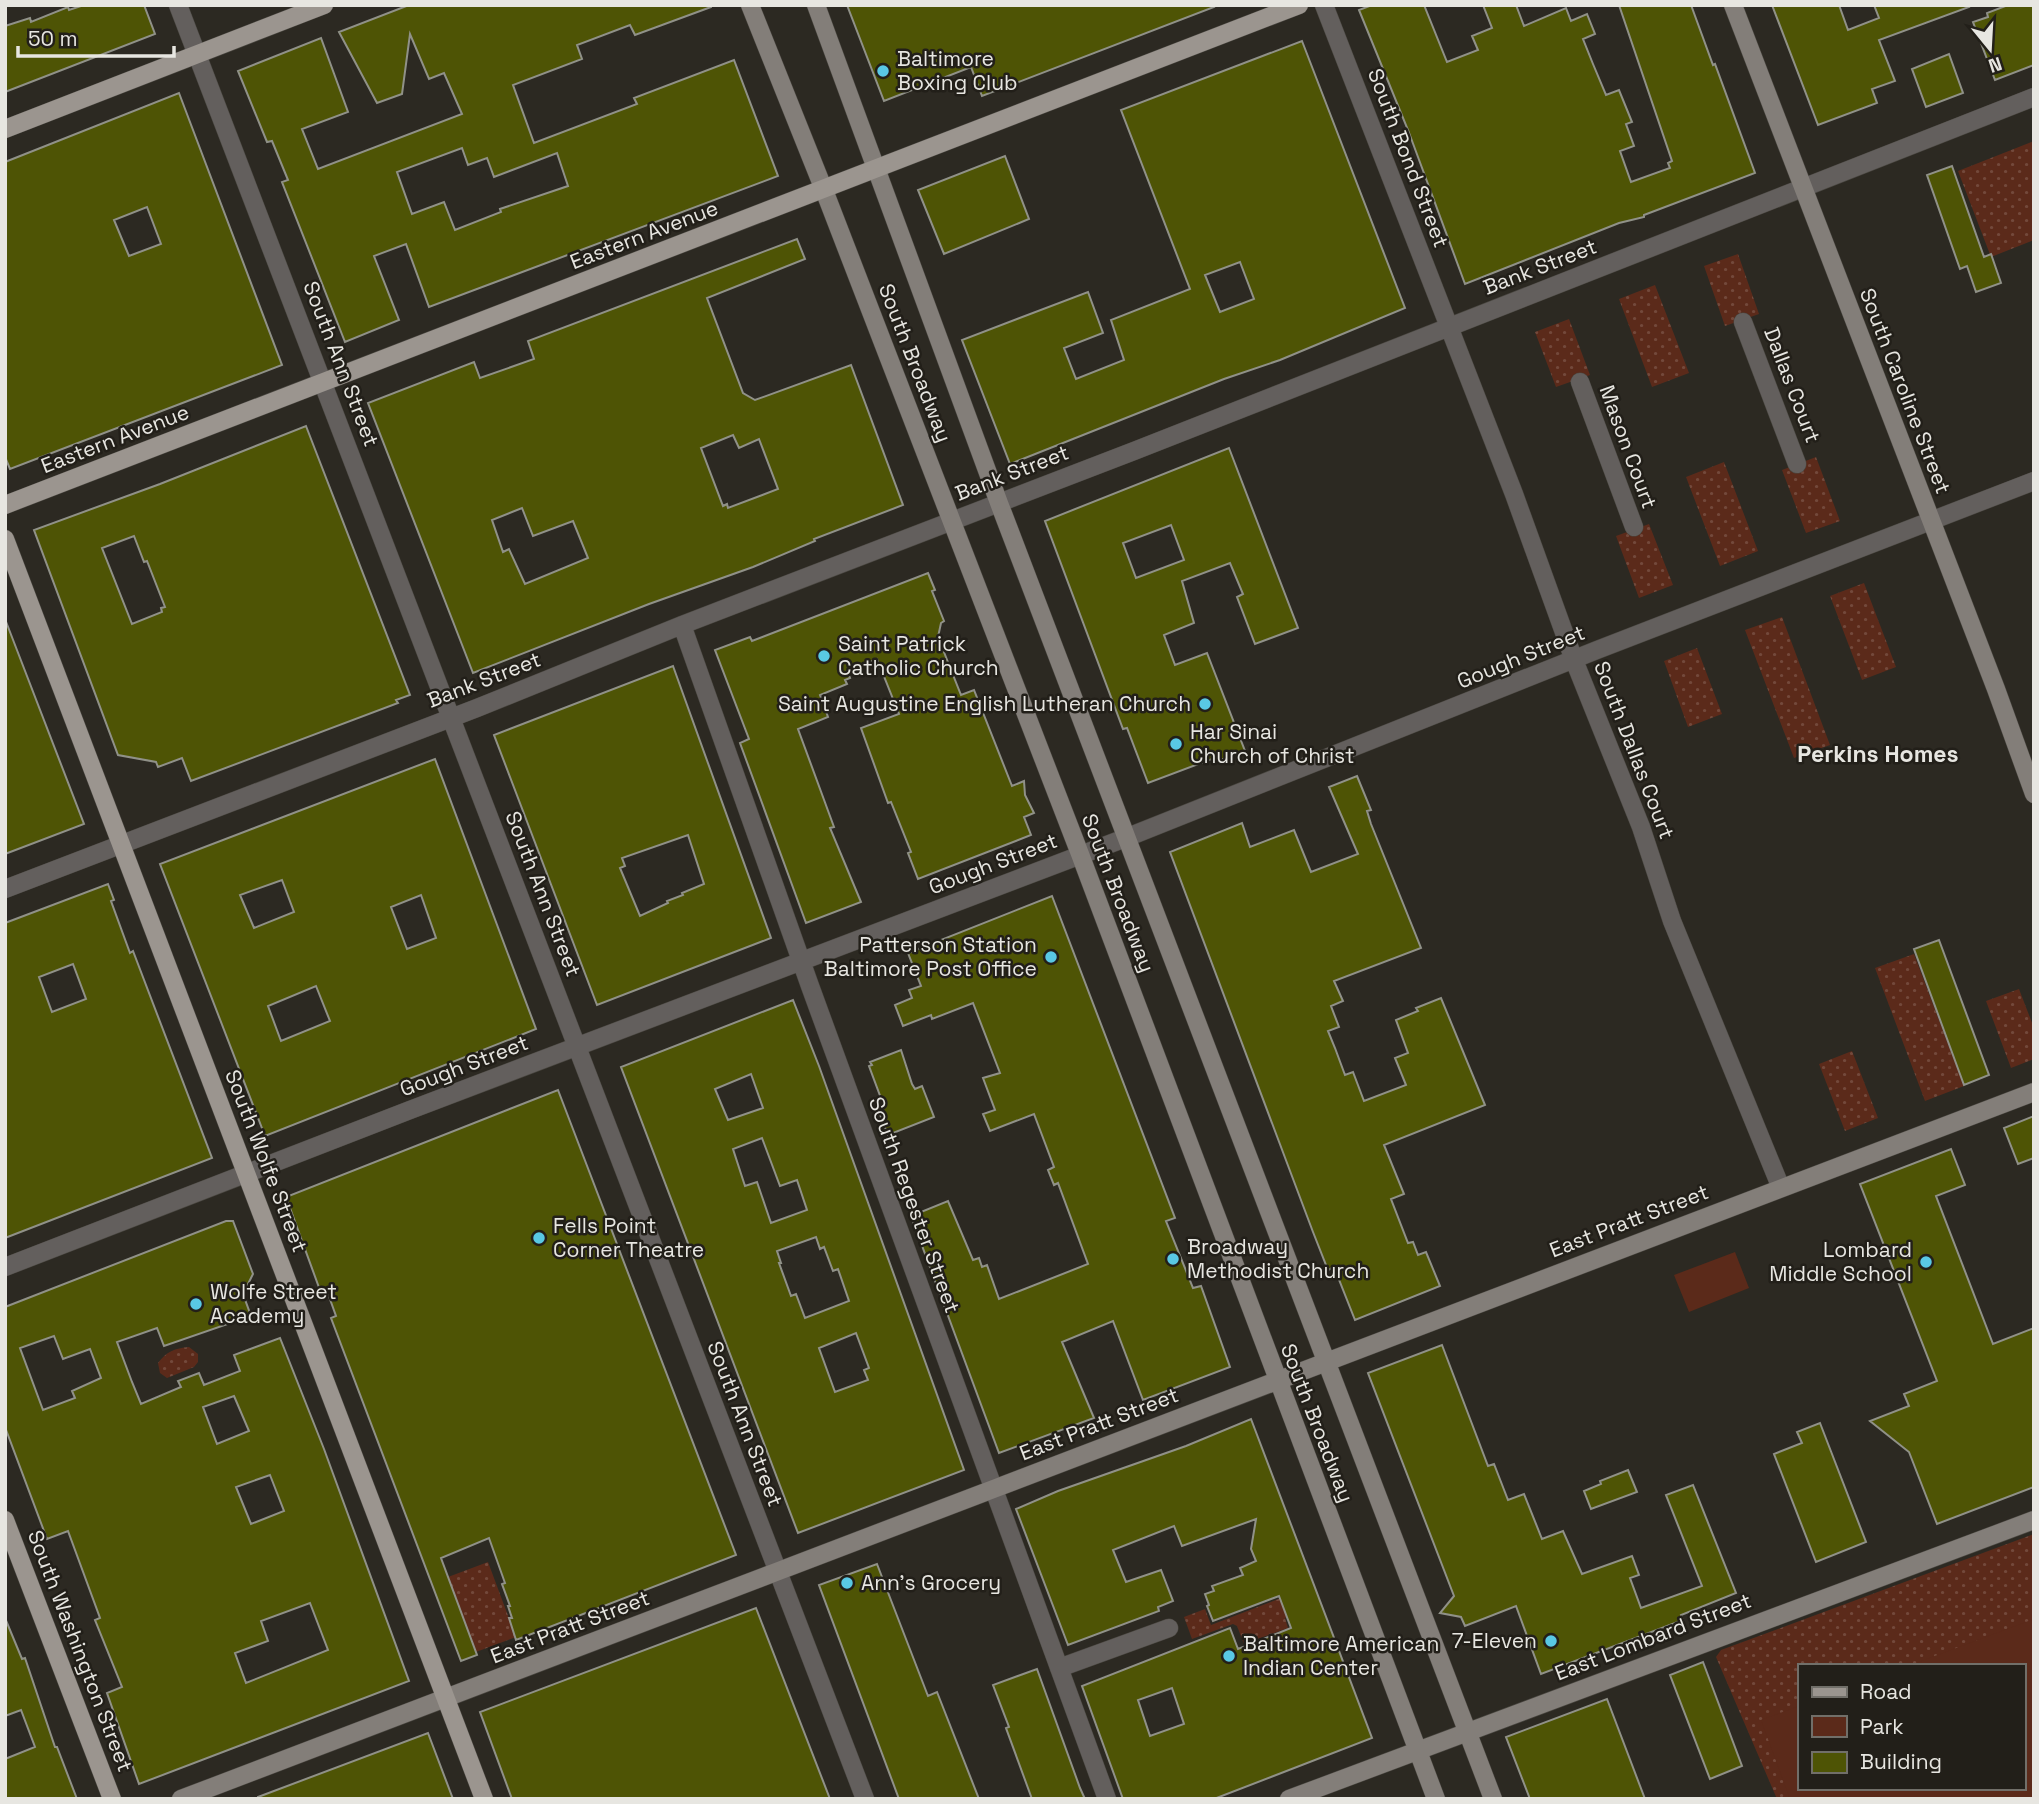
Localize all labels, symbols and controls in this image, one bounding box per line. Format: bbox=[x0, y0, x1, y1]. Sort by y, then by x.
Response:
scale bar bbox=[18, 14, 173, 58]
north arrow bbox=[1955, 14, 2025, 84]
text: 50 m bbox=[28, 25, 78, 52]
place label: Baltimore Boxing Club bbox=[897, 45, 1018, 96]
text: N bbox=[1985, 51, 2005, 79]
marker: Baltimore Boxing Club bbox=[875, 63, 891, 79]
street label: South Bond Street bbox=[1362, 65, 1455, 251]
street label: Eastern Avenue bbox=[566, 194, 722, 275]
street label: Bank Street bbox=[1479, 232, 1601, 301]
street label: South Ann Street bbox=[298, 277, 385, 450]
street label: South Broadway bbox=[873, 280, 958, 446]
street label: South Caroline Street bbox=[1854, 284, 1957, 497]
street label: Dallas Court bbox=[1758, 323, 1827, 446]
street label: Mason Court bbox=[1594, 381, 1663, 512]
street label: Eastern Avenue bbox=[37, 398, 193, 479]
street label: Bank Street bbox=[951, 438, 1073, 507]
street label: Gough Street bbox=[1453, 619, 1589, 694]
place label: Saint Patrick Catholic Church bbox=[838, 630, 999, 681]
street label: Bank Street bbox=[423, 645, 545, 714]
marker: Saint Patrick Catholic Church bbox=[816, 648, 832, 664]
street label: South Dallas Court bbox=[1588, 657, 1681, 843]
place label: Saint Augustine English Lutheran Church bbox=[778, 690, 1191, 717]
marker: Saint Augustine English Lutheran Church bbox=[1197, 696, 1213, 712]
place label: Har Sinai Church of Christ bbox=[1190, 718, 1355, 769]
marker: Har Sinai Church of Christ bbox=[1168, 736, 1184, 752]
district label: Perkins Homes bbox=[1797, 739, 1959, 769]
street label: South Ann Street bbox=[500, 807, 587, 980]
street label: South Broadway bbox=[1076, 810, 1161, 976]
street label: Gough Street bbox=[925, 827, 1061, 900]
place label: Patterson Station Baltimore Post Office bbox=[824, 931, 1037, 982]
marker: Patterson Station Baltimore Post Office bbox=[1043, 949, 1059, 965]
street label: Gough Street bbox=[396, 1029, 532, 1102]
street label: South Wolfe Street bbox=[219, 1066, 314, 1256]
street label: South Regester Street bbox=[863, 1093, 966, 1317]
street label: East Pratt Street bbox=[1546, 1178, 1712, 1263]
place label: Fells Point Corner Theatre bbox=[553, 1212, 704, 1263]
marker: Fells Point Corner Theatre bbox=[531, 1230, 547, 1246]
place label: Broadway Methodist Church bbox=[1187, 1233, 1369, 1284]
place label: Lombard Middle School bbox=[1769, 1236, 1912, 1287]
marker: Broadway Methodist Church bbox=[1165, 1251, 1181, 1267]
marker: Lombard Middle School bbox=[1918, 1254, 1934, 1270]
place label: Wolfe Street Academy bbox=[210, 1278, 337, 1329]
marker: Wolfe Street Academy bbox=[188, 1296, 204, 1312]
street label: South Ann Street bbox=[702, 1337, 789, 1510]
street label: South Broadway bbox=[1275, 1340, 1360, 1506]
street label: East Pratt Street bbox=[1016, 1381, 1182, 1466]
street label: South Washington Street bbox=[22, 1526, 139, 1776]
place label: Ann's Grocery bbox=[861, 1569, 1001, 1596]
marker: Ann's Grocery bbox=[839, 1575, 855, 1591]
street label: East Pratt Street bbox=[487, 1584, 653, 1669]
street label: East Lombard Street bbox=[1551, 1587, 1755, 1686]
place label: 7-Eleven bbox=[1452, 1627, 1537, 1654]
place label: Baltimore American Indian Center bbox=[1243, 1630, 1439, 1681]
marker: 7-Eleven bbox=[1543, 1633, 1559, 1649]
marker: Baltimore American Indian Center bbox=[1221, 1648, 1237, 1664]
legend bbox=[1798, 1664, 2025, 1790]
text: Road bbox=[1860, 1678, 1912, 1705]
text: Park bbox=[1860, 1713, 1904, 1740]
text: Building bbox=[1860, 1748, 1942, 1775]

